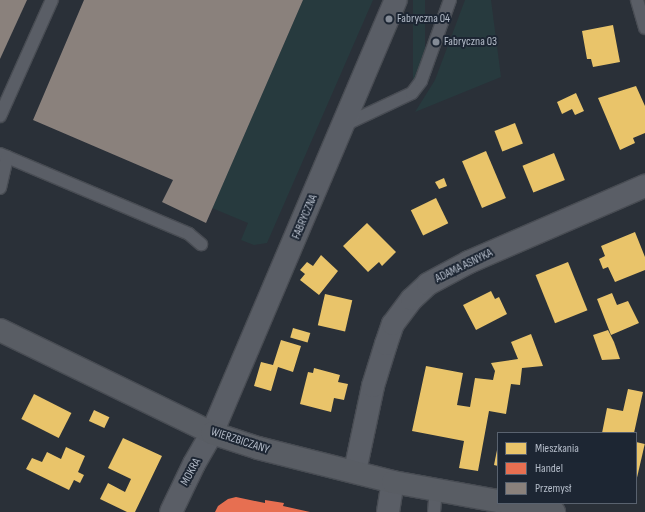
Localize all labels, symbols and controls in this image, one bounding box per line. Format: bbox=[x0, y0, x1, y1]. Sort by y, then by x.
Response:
place label: Fabryczna 04 bbox=[397, 12, 450, 26]
marker: Fabryczna 04 bbox=[384, 14, 394, 24]
place label: Fabryczna 03 bbox=[444, 35, 497, 49]
marker: Fabryczna 03 bbox=[431, 37, 441, 47]
street label: FABRYCZNA bbox=[289, 192, 321, 242]
street label: ADAMA ASNYKA bbox=[433, 246, 495, 286]
street label: WIERZBICZANY bbox=[209, 425, 271, 457]
legend bbox=[497, 432, 637, 504]
text: Mieszkania bbox=[535, 441, 579, 456]
street label: MOKRA bbox=[178, 456, 204, 488]
text: Handel bbox=[535, 461, 563, 476]
text: Przemysł bbox=[535, 481, 571, 496]

